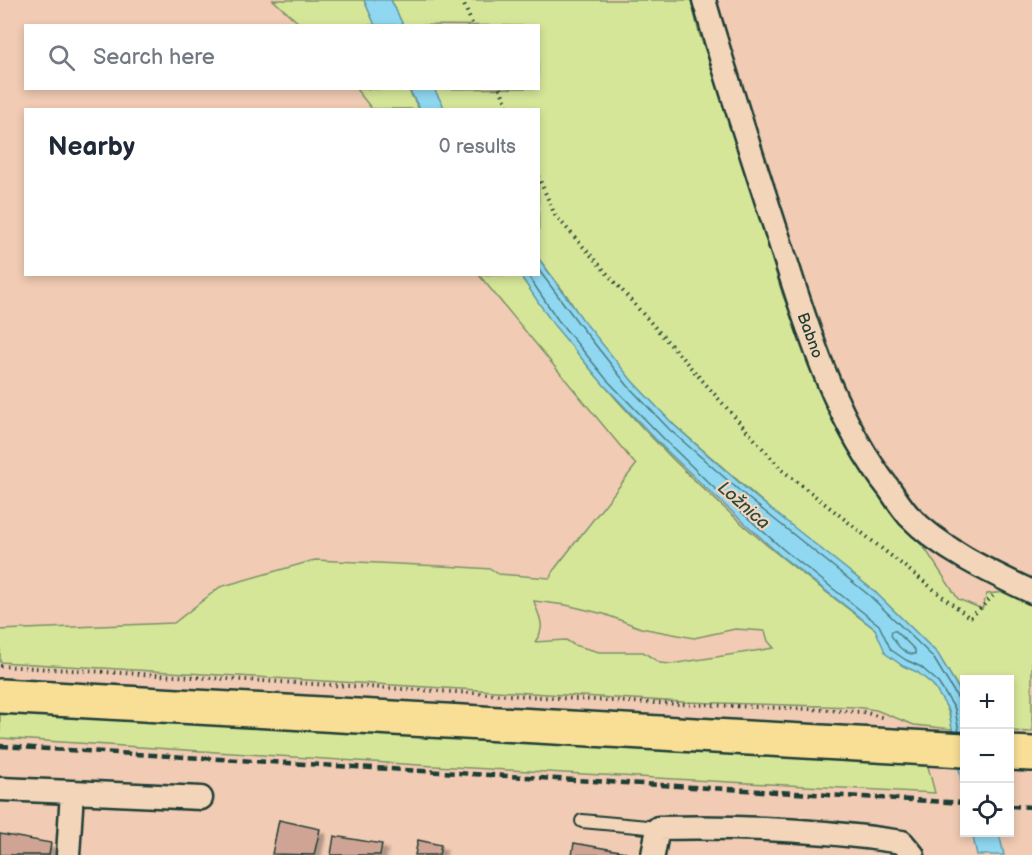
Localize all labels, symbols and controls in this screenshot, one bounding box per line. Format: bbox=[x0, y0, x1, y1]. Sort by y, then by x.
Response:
search box bbox=[24, 24, 540, 90]
icon: search bbox=[45, 41, 78, 74]
text: Search here bbox=[93, 44, 215, 71]
text: Nearby bbox=[48, 132, 135, 163]
text: 0 results bbox=[439, 135, 516, 159]
street label: Babno bbox=[793, 310, 827, 361]
water label: Ložnica bbox=[713, 477, 774, 534]
map controls bbox=[960, 675, 1014, 837]
button: + bbox=[960, 675, 1014, 729]
button: − bbox=[960, 729, 1014, 783]
button: locate bbox=[960, 783, 1014, 837]

